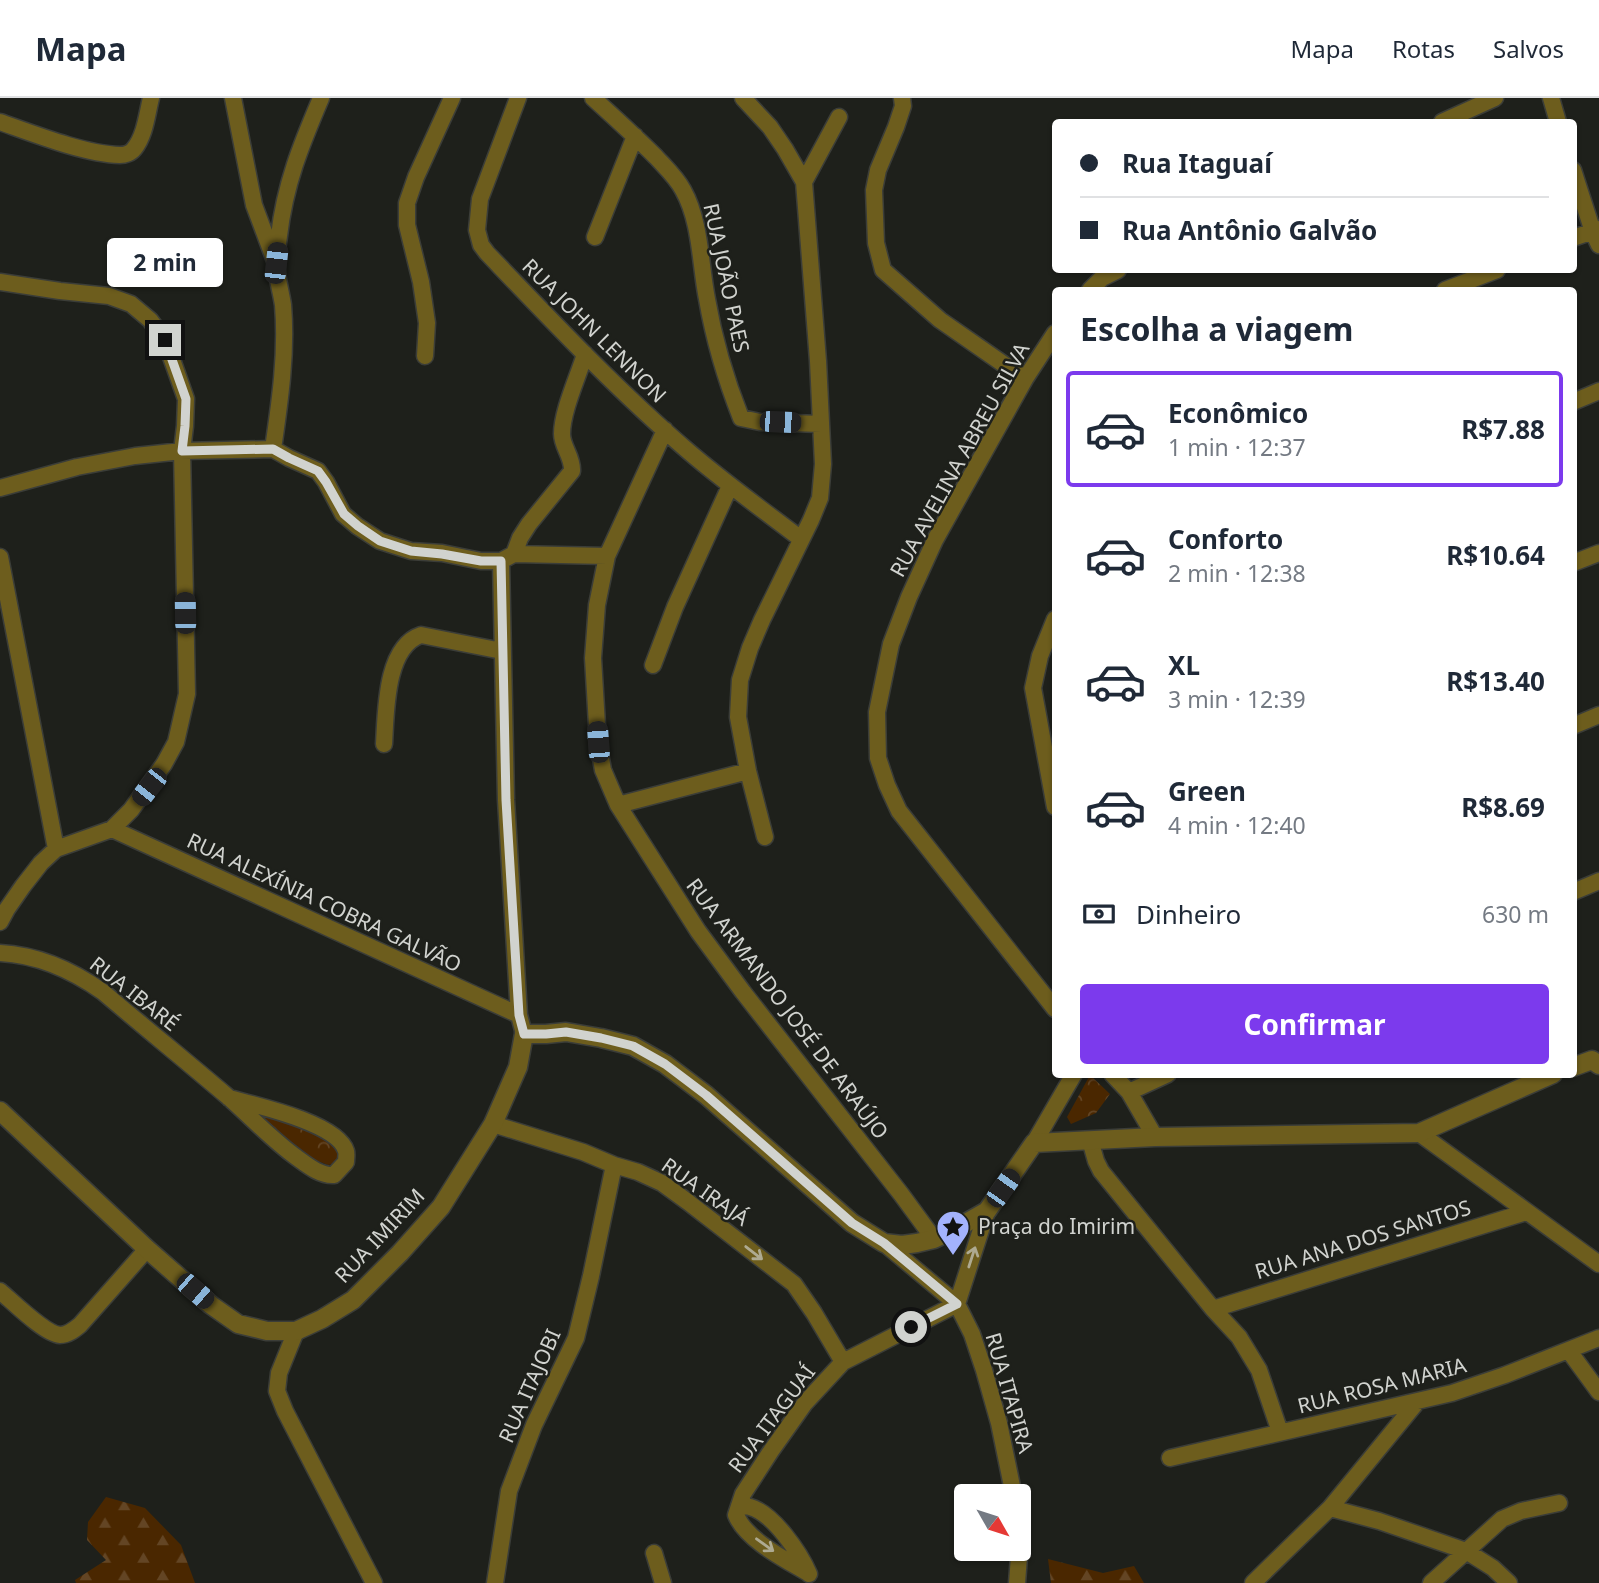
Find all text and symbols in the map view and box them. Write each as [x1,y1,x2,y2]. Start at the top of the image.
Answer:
text: Mapa [35,26,127,71]
text: Mapa [1290,32,1354,65]
text: Rotas [1392,32,1455,65]
text: Salvos [1493,32,1564,65]
text: Rua Itaguaí [1122,145,1272,181]
street label: RUA JOÃO PAES [697,201,756,355]
text: Rua Antônio Galvão [1122,212,1377,248]
callout: 2 min [107,238,223,288]
car [264,241,289,285]
text: 2 min [133,246,197,278]
street label: RUA JOHN LENNON [517,252,673,408]
text: Escolha a viagem [1080,307,1353,350]
route end [149,324,181,356]
street label: RUA AVELINA ABREU SILVA [883,337,1036,582]
text: Econômico [1168,395,1308,431]
icon: car [1084,398,1147,461]
car [759,411,802,433]
text: R$7.88 [1461,411,1545,447]
text: 1 min · 12:37 [1168,431,1306,463]
text: Conforto [1168,521,1283,557]
icon: car [1084,524,1147,587]
text: R$10.64 [1446,537,1545,573]
text: 2 min · 12:38 [1168,557,1306,589]
car [175,592,196,634]
text: XL [1168,647,1200,683]
icon: car [1084,650,1147,713]
text: R$13.40 [1446,663,1545,699]
text: 3 min · 12:39 [1168,683,1306,715]
car [587,720,610,764]
car [128,764,171,810]
text: Green [1168,773,1246,809]
icon: car [1084,776,1147,839]
text: R$8.69 [1461,789,1545,825]
text: 4 min · 12:40 [1168,809,1306,841]
street label: RUA ALEXÍNIA COBRA GALVÃO [183,826,466,978]
street label: RUA ARMANDO JOSÉ DE ARAÚJO [680,872,895,1145]
icon: cash [1080,895,1118,933]
text: Dinheiro [1136,896,1241,932]
text: 630 m [1482,898,1549,930]
street label: RUA IBARÉ [84,950,185,1037]
button: Confirmar [1080,984,1549,1064]
street label: RUA IRAJÁ [656,1151,755,1232]
car [983,1165,1024,1211]
street label: RUA IMIRIM [328,1182,430,1289]
street label: RUA ANA DOS SANTOS [1251,1193,1474,1285]
place icon: Praça do Imirim [934,1208,972,1257]
place label: Praça do Imirim [978,1212,1135,1240]
one-way arrow [744,1245,762,1260]
one-way arrow [967,1247,979,1269]
car [173,1269,218,1313]
route start [895,1311,927,1343]
street label: RUA ITAJOBI [492,1324,567,1447]
street label: RUA ITAPIRA [979,1329,1041,1457]
street label: RUA ROSA MARIA [1294,1350,1470,1420]
street label: RUA ITAGUAÍ [721,1359,821,1478]
north arrow [954,1484,1031,1561]
map controls [954,1484,1031,1561]
one-way arrow [755,1538,774,1552]

